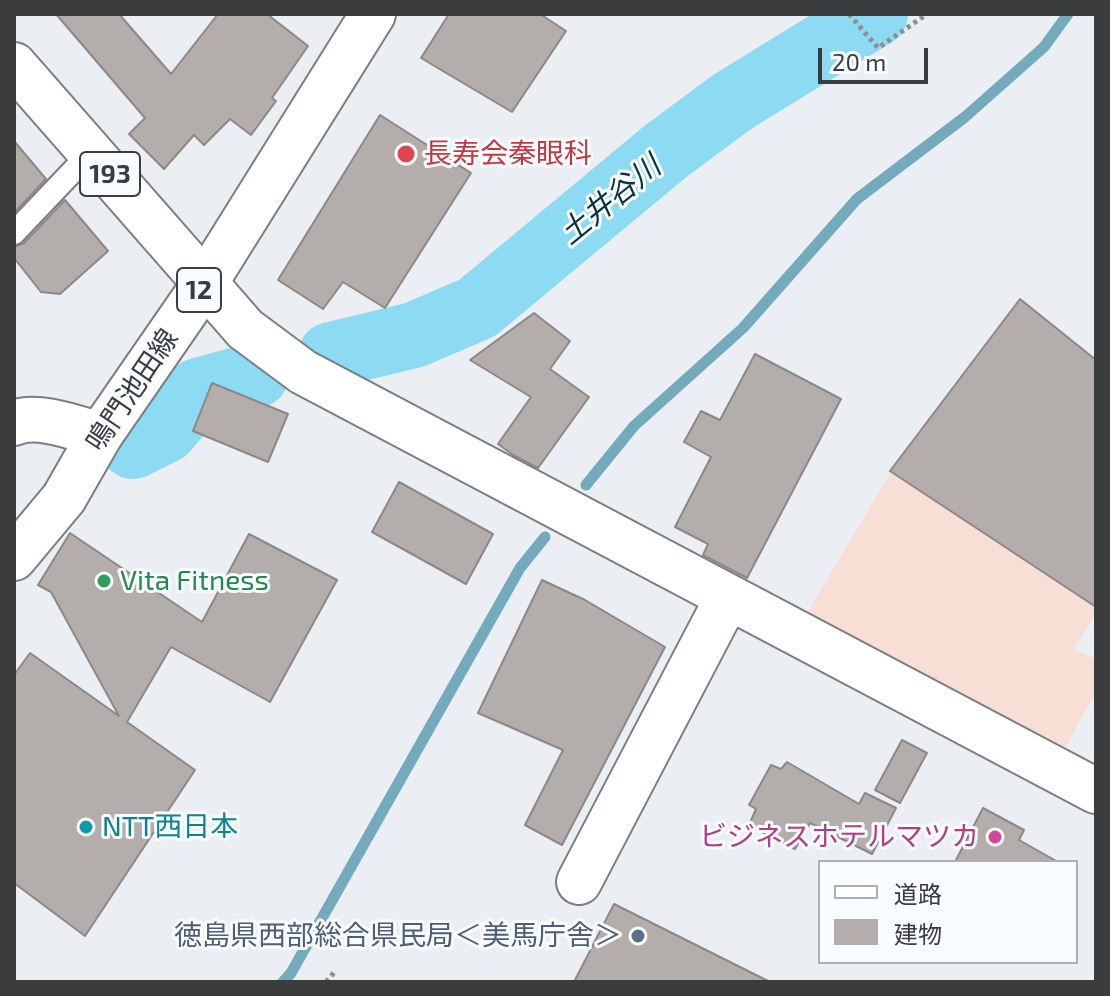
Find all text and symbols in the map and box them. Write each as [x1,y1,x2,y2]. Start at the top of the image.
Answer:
scale bar [822,32,932,82]
text: 20 m [832,47,886,76]
place label: 長寿会秦眼科 [424,137,592,171]
marker: 長寿会秦眼科 [395,143,417,165]
water label: 土井谷川 [552,148,668,252]
road number: 193 [80,152,140,196]
road number: 12 [177,268,221,312]
street label: 鳴門池田線 [79,323,185,457]
place label: Vita Fitness [120,564,269,598]
marker: Vita Fitness [95,572,113,590]
place label: NTT西日本 [102,810,238,844]
marker: NTT西日本 [77,818,95,836]
place label: ビジネスホテルマツカ [699,820,979,854]
marker: ビジネスホテルマツカ [986,828,1004,846]
legend [818,860,1078,964]
text: 道路 [894,879,942,908]
place label: 徳島県西部総合県民局＜美馬庁舎＞ [174,919,622,953]
text: 建物 [894,919,942,948]
marker: 徳島県西部総合県民局＜美馬庁舎＞ [629,927,647,945]

